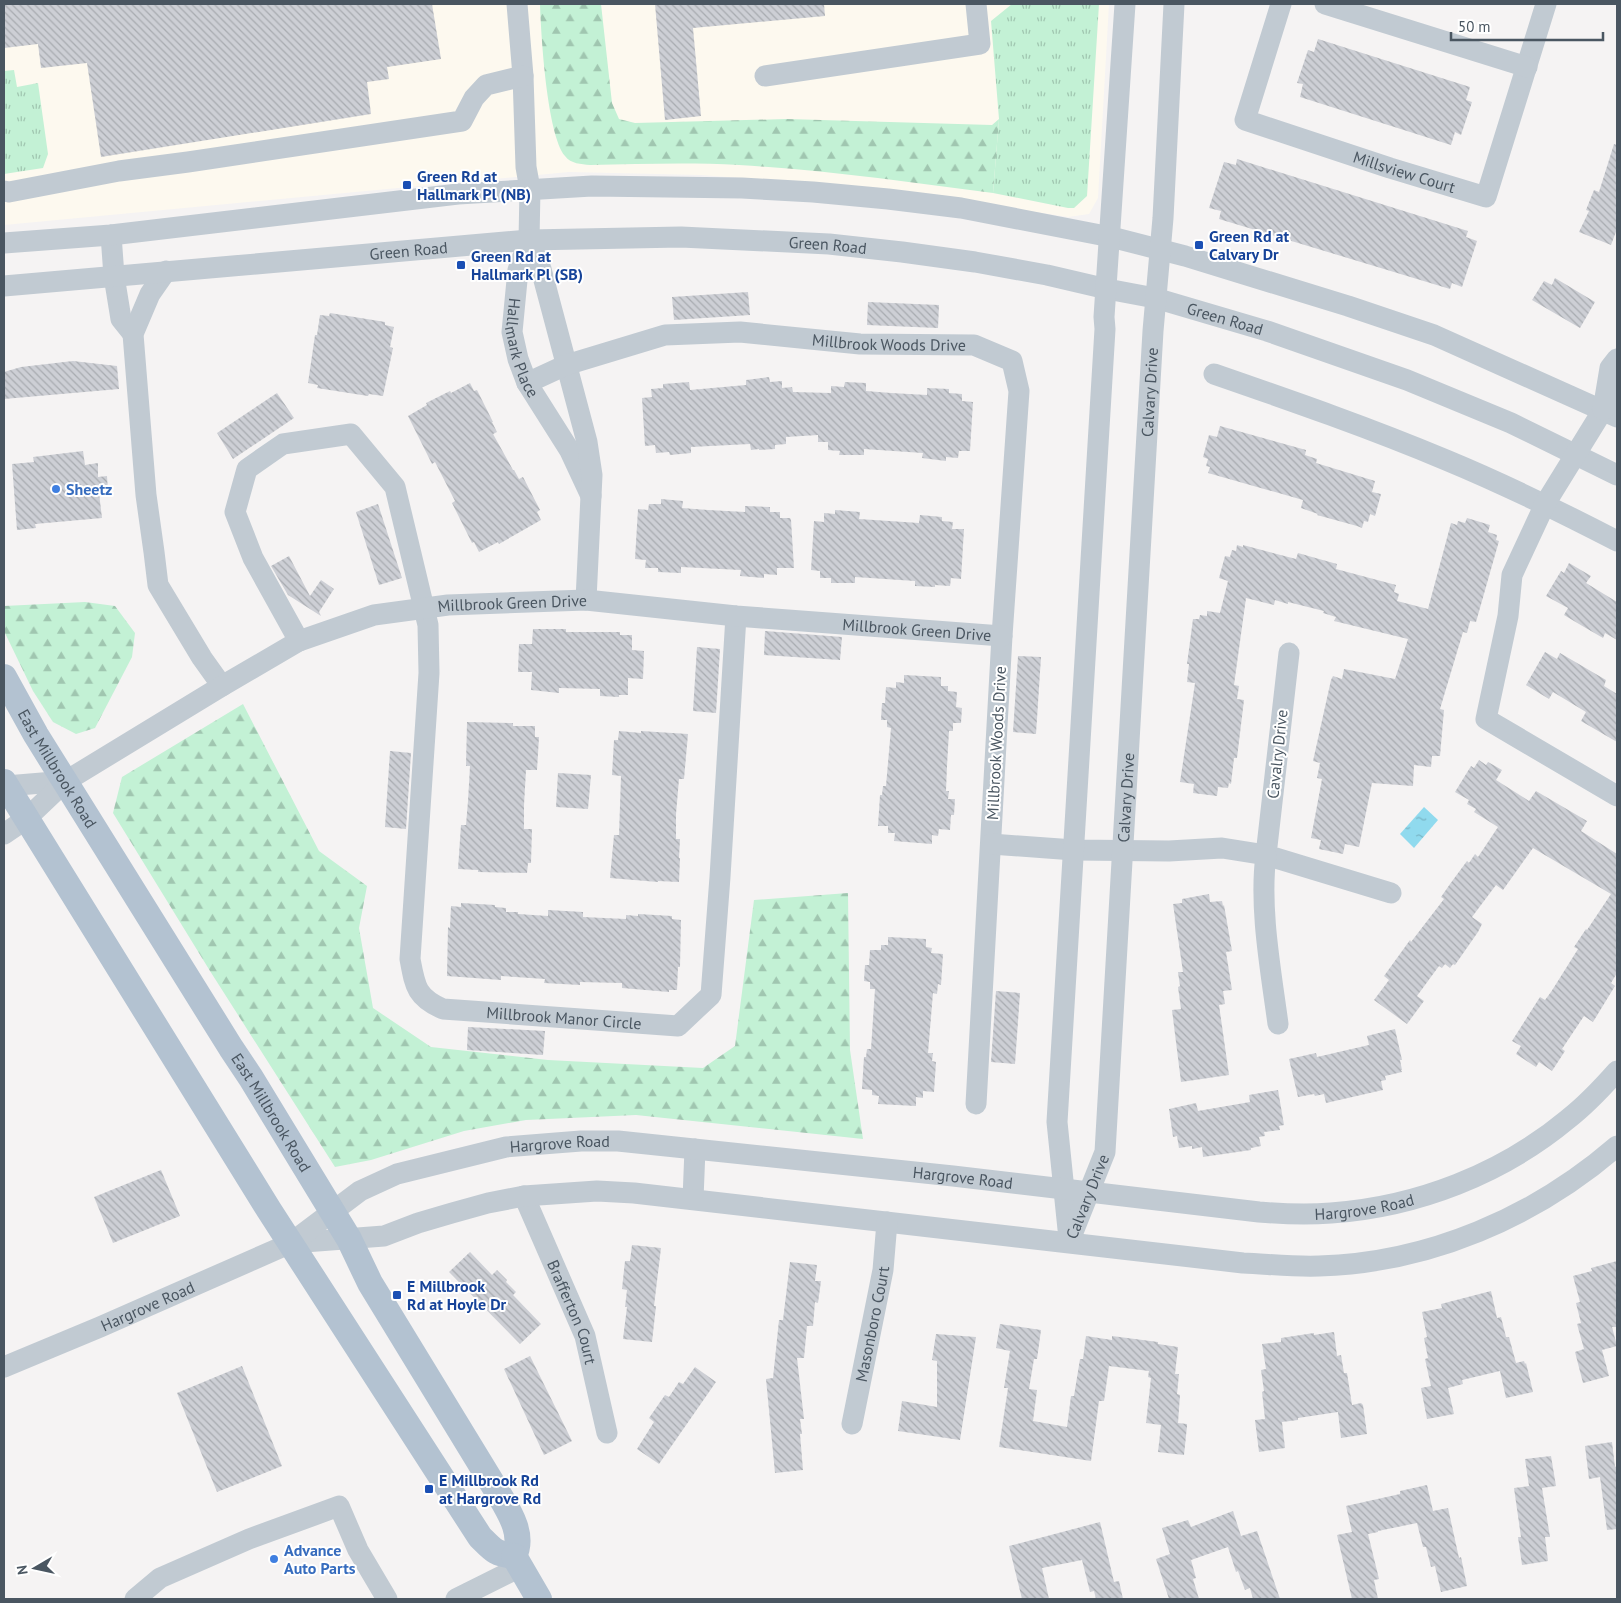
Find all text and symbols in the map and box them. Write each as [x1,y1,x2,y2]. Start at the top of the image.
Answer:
scale bar [1451,10,1604,42]
text: 50 m [1458,17,1491,36]
street label: Millsview Court [1351,147,1458,197]
place label: Green Rd at Hallmark Pl (NB) [417,166,531,204]
marker: Green Rd at Hallmark Pl (NB) [401,179,413,191]
place label: Green Rd at Calvary Dr [1209,226,1290,264]
street label: Green Road [788,232,868,258]
street label: Green Road [369,237,448,264]
marker: Green Rd at Calvary Dr [1193,239,1205,251]
place label: Green Rd at Hallmark Pl (SB) [471,246,583,284]
marker: Green Rd at Hallmark Pl (SB) [455,259,467,271]
street label: Hallmark Place [501,297,543,401]
street label: Green Road [1185,298,1265,339]
street label: Millbrook Woods Drive [811,329,966,355]
street label: Calvary Drive [1137,347,1162,438]
place label: Sheetz [66,479,112,499]
marker: Sheetz [50,483,62,495]
street label: Millbrook Green Drive [436,590,587,616]
street label: Millbrook Green Drive [842,614,992,645]
street label: Millbrook Woods Drive [982,666,1010,820]
street label: East Millbrook Road [14,705,101,832]
street label: Cavalry Drive [1262,708,1292,800]
street label: Calvary Drive [1113,752,1138,843]
street label: Millbrook Manor Circle [486,1002,642,1033]
street label: East Millbrook Road [227,1049,316,1175]
street label: Hargrove Road [509,1131,610,1157]
street label: Calvary Drive [1061,1151,1113,1242]
street label: Hargrove Road [912,1162,1014,1193]
street label: Hargrove Road [1314,1189,1416,1224]
street label: Brafferton Court [543,1257,601,1367]
street label: Masonboro Court [851,1265,893,1384]
place label: E Millbrook Rd at Hoyle Dr [407,1276,507,1314]
street label: Hargrove Road [98,1277,198,1335]
marker: E Millbrook Rd at Hoyle Dr [391,1289,403,1301]
place label: E Millbrook Rd at Hargrove Rd [439,1470,541,1508]
marker: E Millbrook Rd at Hargrove Rd [423,1483,435,1495]
place label: Advance Auto Parts [284,1540,356,1578]
north arrow [10,1543,60,1593]
marker: Advance Auto Parts [268,1553,280,1565]
text: N [13,1564,32,1576]

